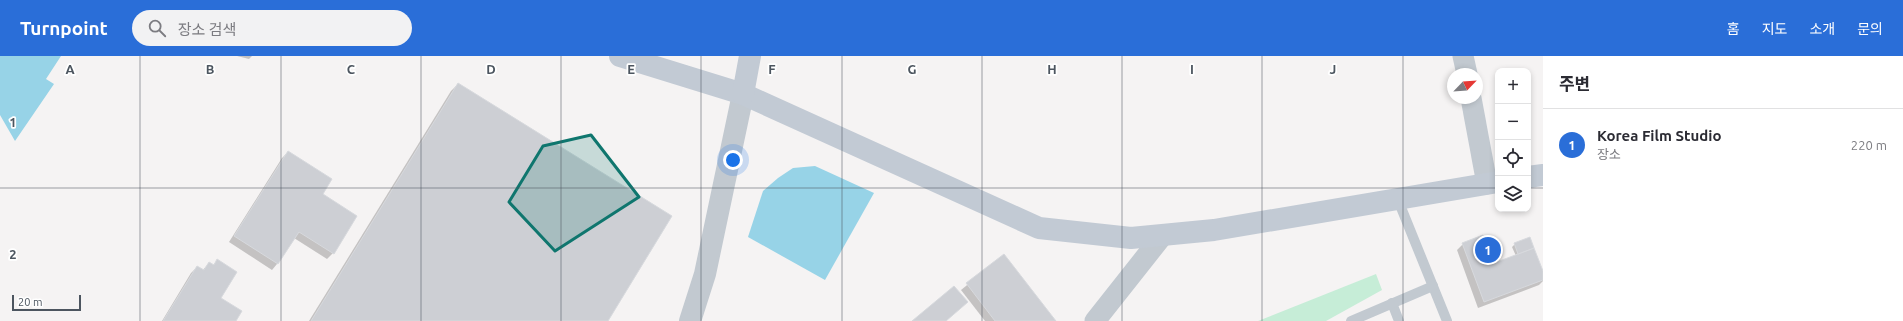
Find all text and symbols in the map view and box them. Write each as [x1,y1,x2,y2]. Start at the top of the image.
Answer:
search box [132,10,412,46]
text: Turnpoint [20,17,108,39]
icon: search [146,17,168,39]
text: 장소 검색 [178,21,236,38]
text: 홈 [1727,21,1740,37]
text: 지도 [1762,21,1787,37]
text: 소개 [1809,21,1835,37]
text: 문의 [1857,21,1883,37]
text: A [65,62,75,76]
text: B [206,62,215,76]
text: C [347,62,356,76]
text: D [486,62,496,76]
text: E [627,62,635,76]
text: F [768,62,776,76]
text: G [908,62,917,76]
text: H [1047,62,1057,76]
text: I [1190,62,1194,76]
text: J [1330,62,1336,76]
north arrow [1447,68,1483,104]
map controls [1495,68,1531,212]
button: + [1495,68,1531,104]
text: 주변 [1559,74,1590,93]
button: − [1495,104,1531,140]
text: 1 [9,115,17,129]
text: Korea Film Studio [1597,127,1721,144]
text: 1 [1568,138,1576,152]
text: 220 m [1851,138,1887,152]
button: locate [1495,140,1531,176]
text: 장소 [1597,147,1621,161]
your location [723,150,743,170]
button: layers [1495,176,1531,212]
pin: 1 [1475,235,1501,265]
text: 2 [9,247,17,261]
scale bar [12,293,81,312]
text: 20 m [18,296,42,308]

